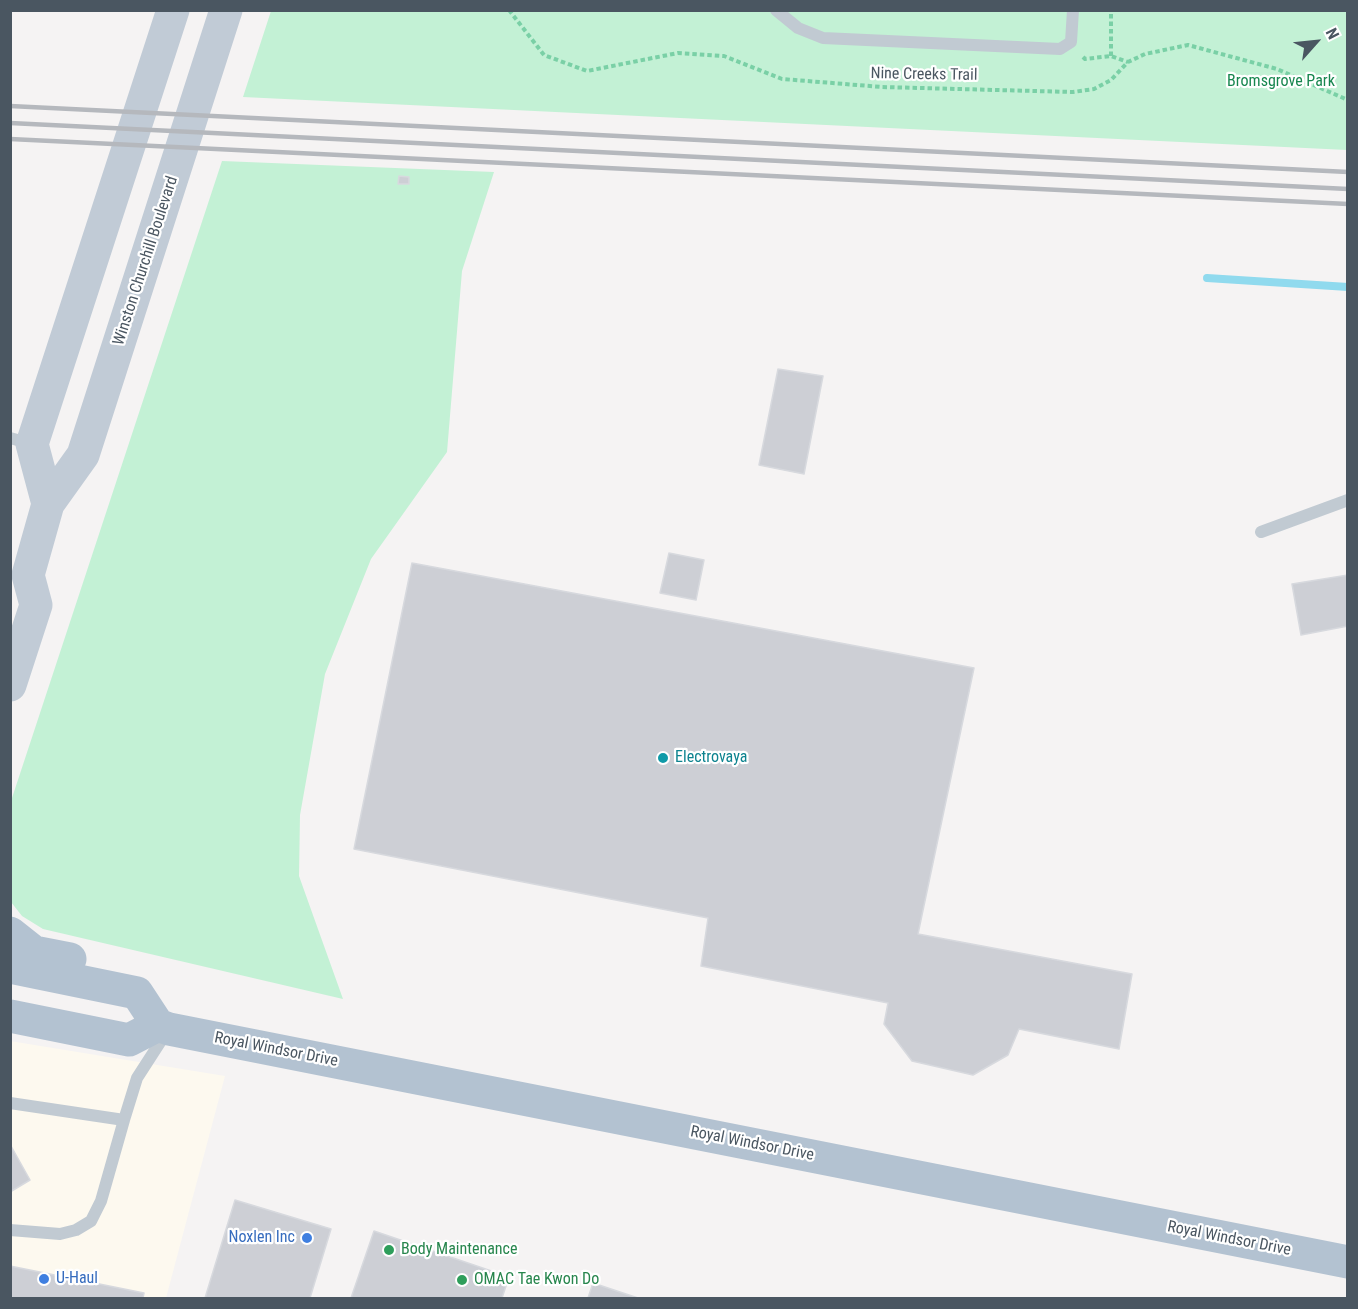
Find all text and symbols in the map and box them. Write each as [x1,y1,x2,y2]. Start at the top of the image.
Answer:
north arrow [1286,12,1346,72]
text: N [1322,25,1343,42]
street label: Nine Creeks Trail [870,64,978,86]
park label: Bromsgrove Park [1227,72,1335,92]
street label: Winston Churchill Boulevard [110,174,182,348]
place label: Electrovaya [675,748,747,768]
marker: Electrovaya [656,751,670,765]
street label: Royal Windsor Drive [213,1029,339,1071]
street label: Royal Windsor Drive [689,1123,815,1165]
street label: Royal Windsor Drive [1166,1218,1292,1260]
place label: Noxlen Inc [228,1228,295,1248]
marker: Noxlen Inc [300,1231,314,1245]
place label: Body Maintenance [401,1240,518,1260]
marker: Body Maintenance [382,1243,396,1257]
place label: U-Haul [56,1269,98,1289]
place label: OMAC Tae Kwon Do [474,1270,599,1290]
marker: U-Haul [37,1272,51,1286]
marker: OMAC Tae Kwon Do [455,1273,469,1287]

